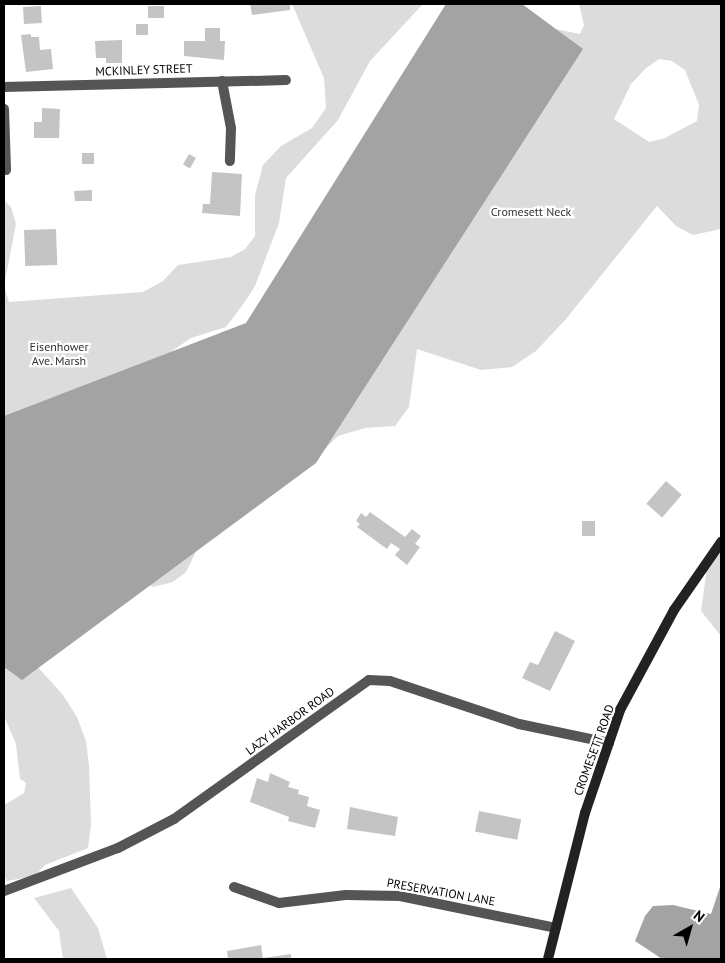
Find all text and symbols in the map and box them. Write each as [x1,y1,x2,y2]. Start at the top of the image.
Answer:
street label: MCKINLEY STREET [95,61,193,79]
park label: Cromesett Neck [491,205,571,219]
park label: Eisenhower Ave. Marsh [29,340,89,368]
street label: LAZY HARBOR ROAD [243,684,337,758]
street label: CROMESETT ROAD [571,702,617,798]
street label: PRESERVATION LANE [386,875,496,909]
north arrow [665,903,715,953]
text: N [690,906,708,926]

